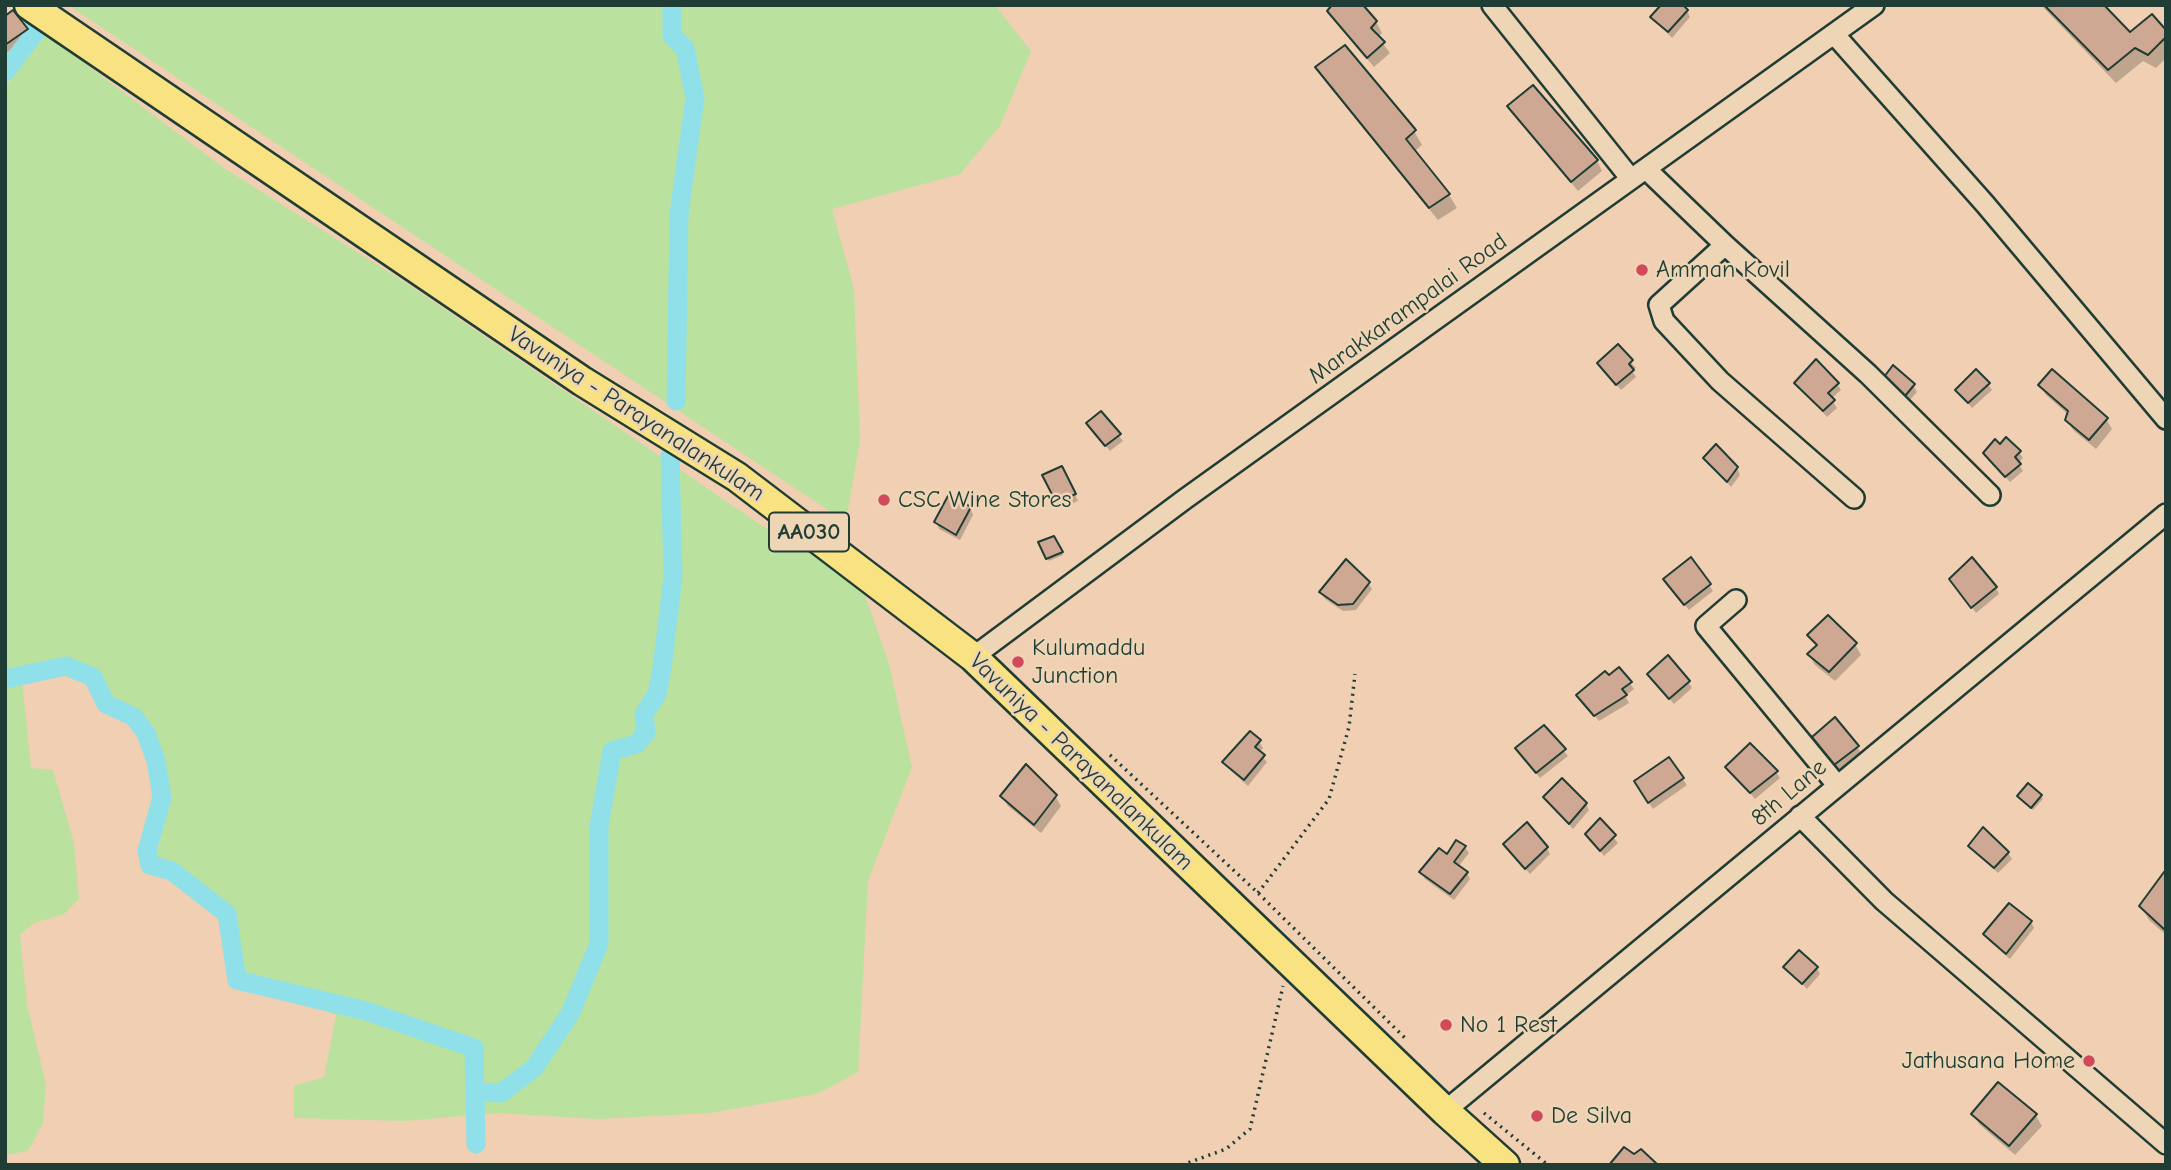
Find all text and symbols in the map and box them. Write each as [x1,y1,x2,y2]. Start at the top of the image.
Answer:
street label: Marakkarampalai Road [1303,227,1513,391]
place label: Amman Kovil [1656,256,1790,284]
marker: Amman Kovil [1634,262,1650,278]
street label: Vavuniya - Parayanalankulam [502,320,770,508]
place label: CSC Wine Stores [898,486,1071,514]
marker: CSC Wine Stores [876,492,892,508]
road number: AA030 [769,512,849,552]
place label: Kulumaddu Junction [1032,634,1145,690]
street label: Vavuniya - Parayanalankulam [963,647,1199,877]
marker: Kulumaddu Junction [1010,654,1026,670]
street label: 8th Lane [1746,753,1832,833]
place label: No 1 Rest [1460,1011,1557,1039]
marker: No 1 Rest [1438,1017,1454,1033]
place label: Jathusana Home [1902,1047,2075,1075]
marker: Jathusana Home [2081,1053,2097,1069]
place label: De Silva [1551,1102,1632,1130]
marker: De Silva [1529,1108,1545,1124]

